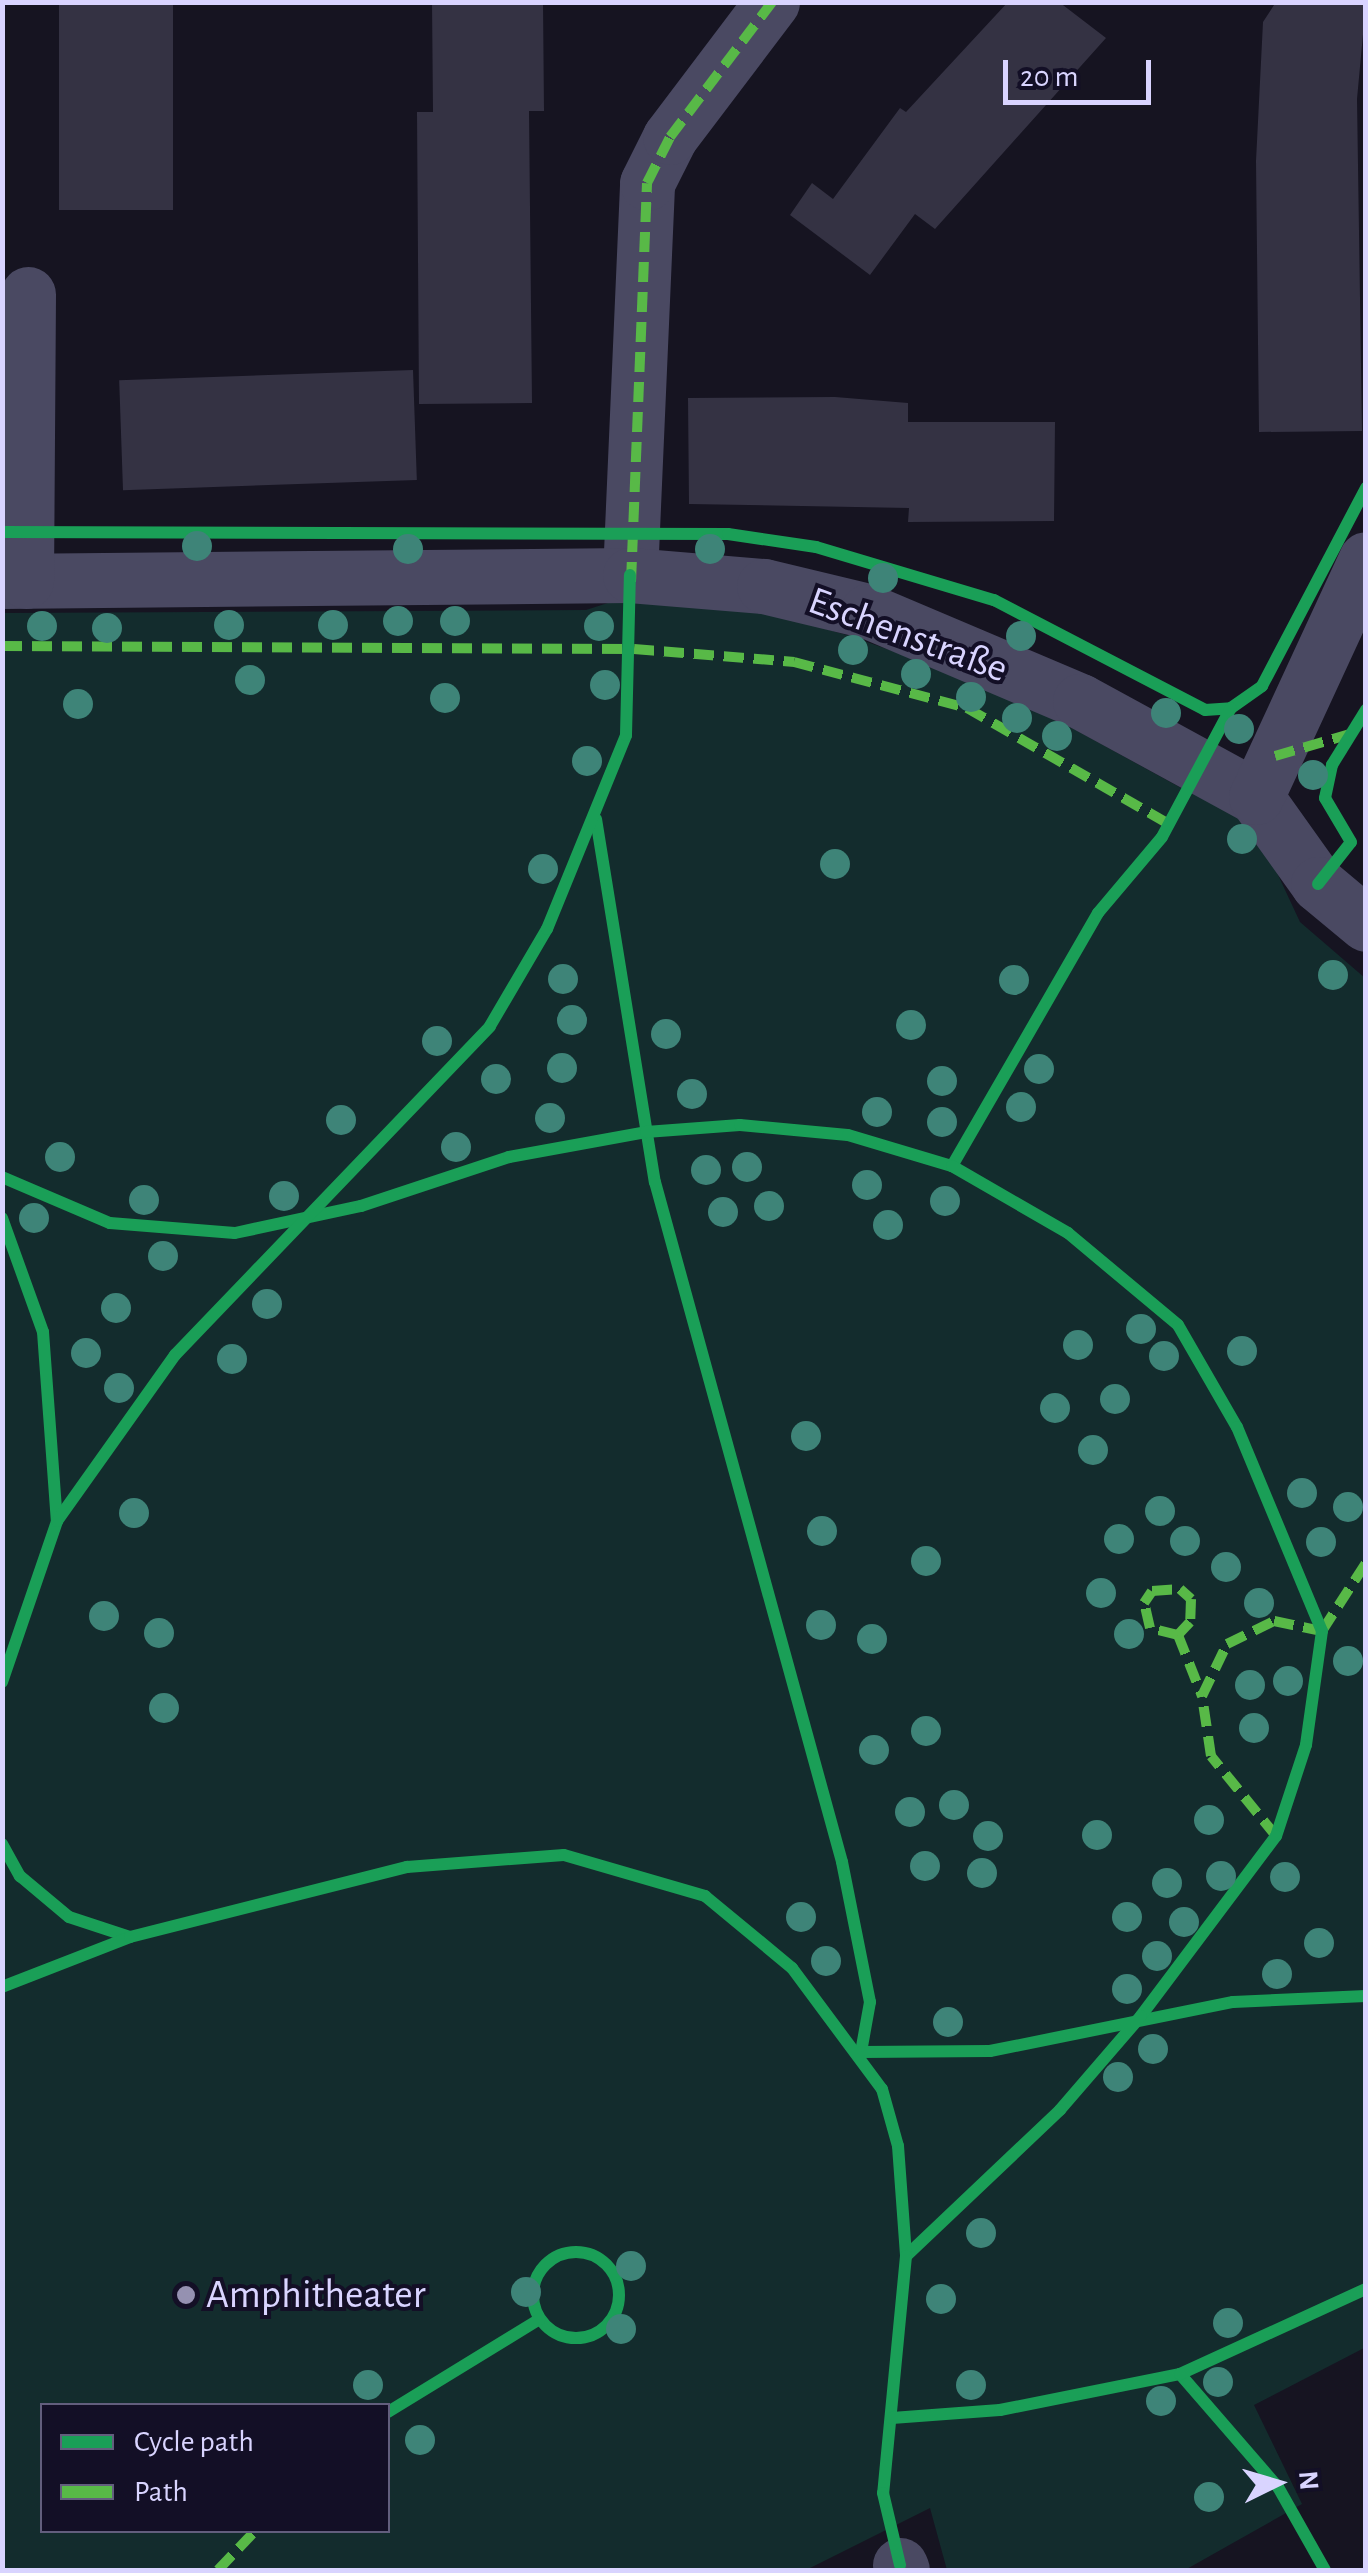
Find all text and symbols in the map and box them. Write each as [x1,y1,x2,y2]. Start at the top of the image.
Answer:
scale bar [1008,40,1156,102]
text: 20 m [1020,62,1078,92]
street label: Eschenstraße [802,577,1014,693]
place label: Amphitheater [206,2271,426,2319]
marker: Amphitheater [175,2284,197,2306]
legend [40,2403,390,2533]
text: Cycle path [134,2427,254,2457]
north arrow [1228,2433,1328,2533]
text: N [1293,2469,1323,2491]
text: Path [134,2477,188,2507]

